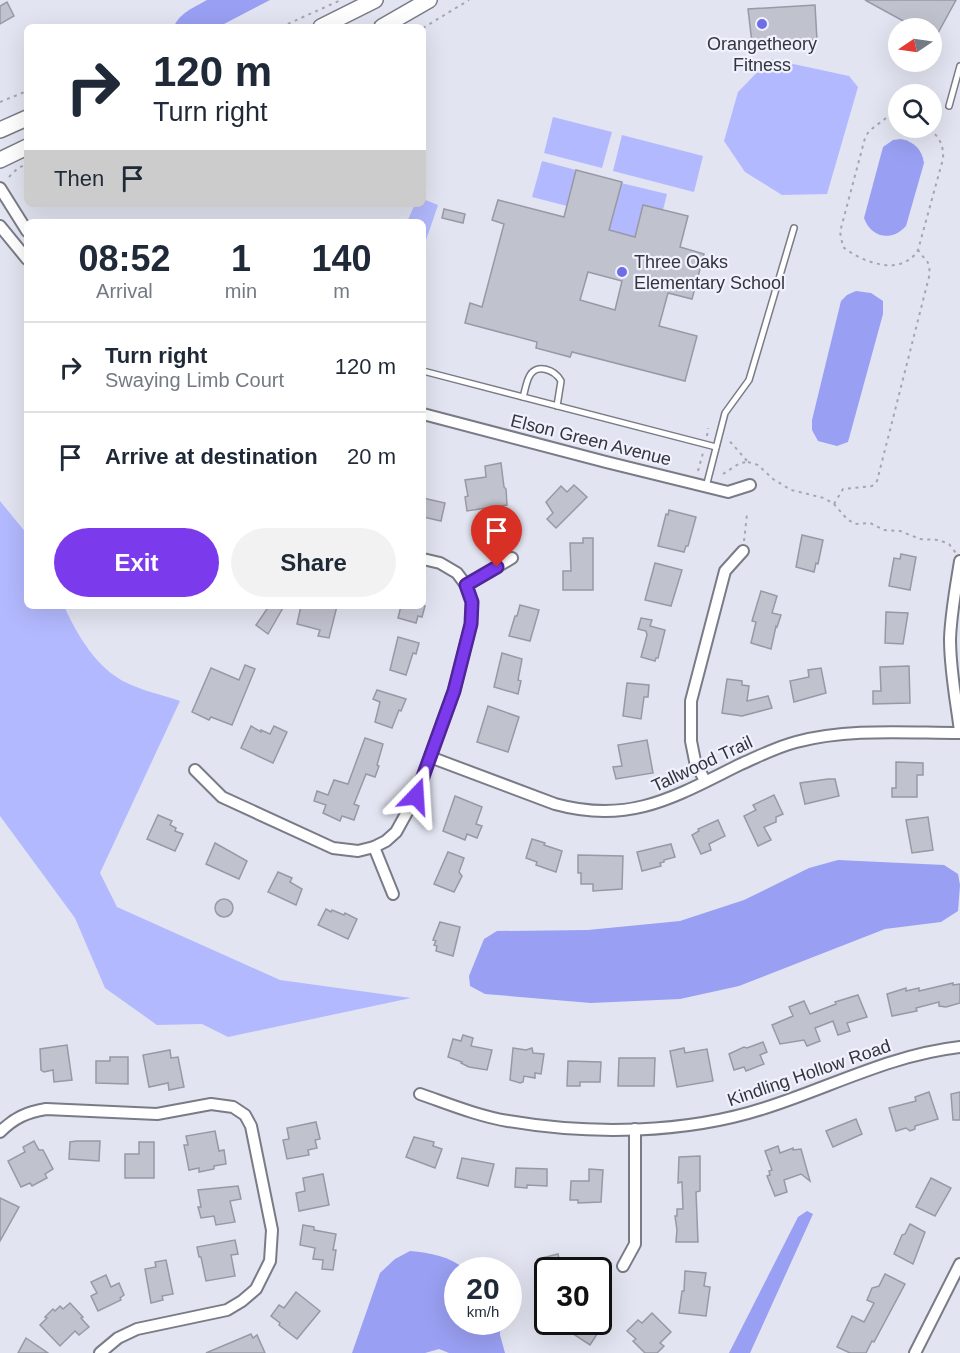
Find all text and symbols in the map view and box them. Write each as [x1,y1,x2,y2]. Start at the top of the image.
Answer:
marker: Orangetheory Fitness [755,17,769,31]
north arrow [888,18,942,72]
map controls [888,18,942,138]
place label: Orangetheory Fitness [707,34,817,75]
icon: right [54,48,132,126]
text: 120 m [153,48,272,95]
button: search [888,84,942,138]
text: Turn right [153,97,268,127]
icon: arrive [116,162,149,195]
text: Then [54,166,104,191]
text: 08:52 [78,238,170,279]
text: 1 [231,238,251,279]
text: 140 [311,238,372,279]
place label: Three Oaks Elementary School [634,252,785,293]
marker: Three Oaks Elementary School [615,265,629,279]
text: Arrival [96,280,153,302]
text: min [225,280,257,302]
text: m [333,280,350,302]
text: Turn right [105,343,207,368]
icon: right [54,351,87,384]
text: 120 m [335,354,396,379]
text: Swaying Limb Court [105,369,284,391]
street label: Elson Green Avenue [509,410,673,470]
icon: arrive [54,441,87,474]
text: Arrive at destination [105,444,318,469]
text: 20 m [347,444,396,469]
pin [471,505,522,567]
icon: arrive [480,514,513,547]
button: Exit [54,528,219,597]
button: Share [231,528,396,597]
street label: Tallwood Trail [648,732,756,796]
position arrow [384,764,448,828]
street label: Kindling Hollow Road [725,1036,893,1110]
speed limit sign: 30 [534,1257,612,1335]
text: 20 [466,1272,500,1305]
text: km/h [467,1303,499,1320]

